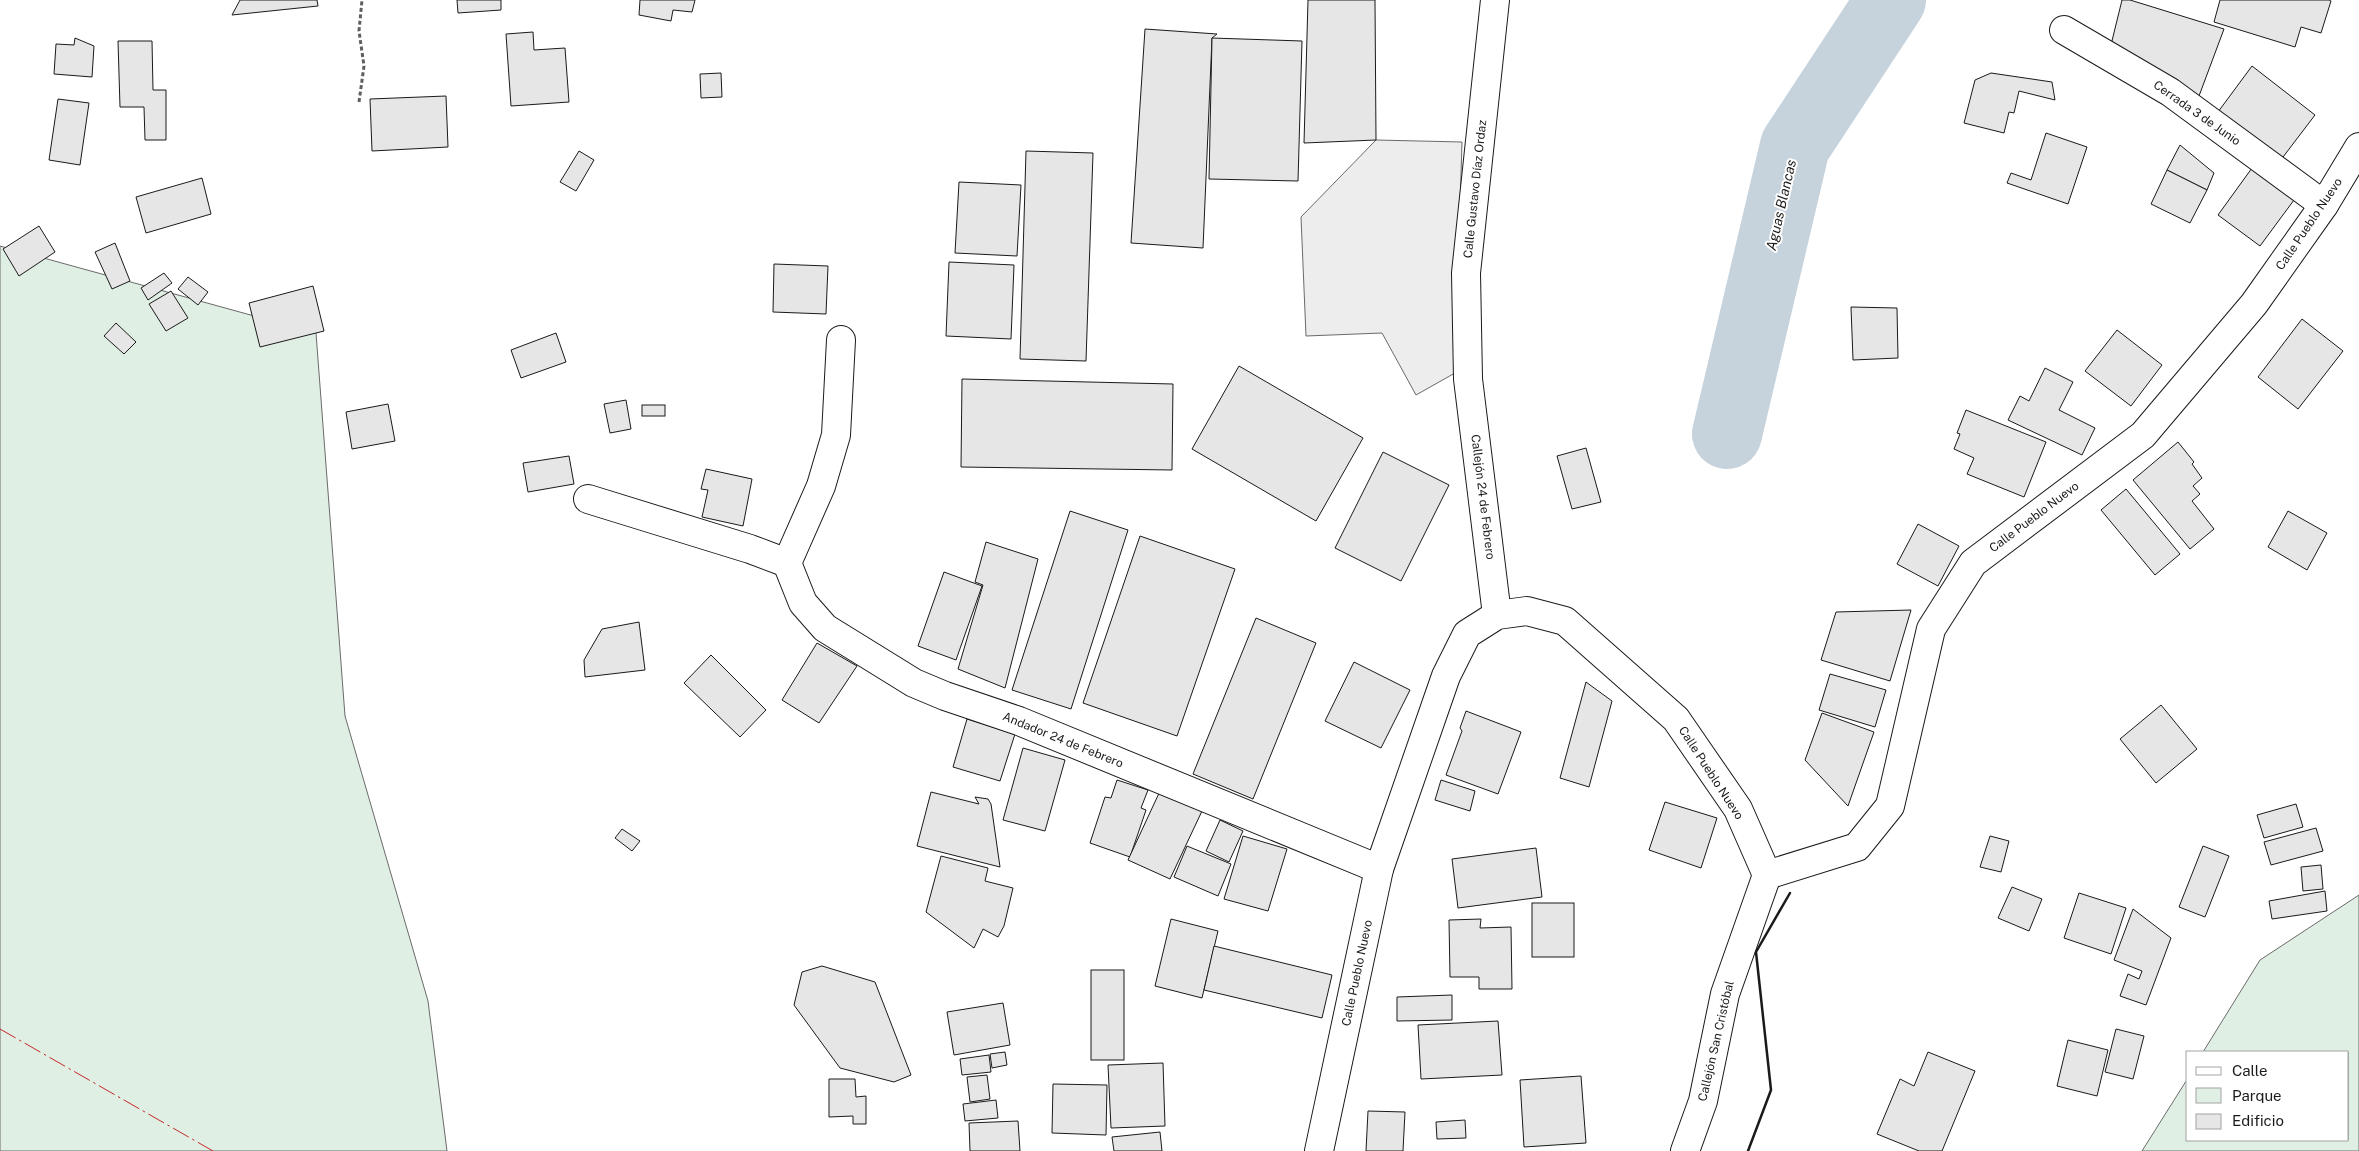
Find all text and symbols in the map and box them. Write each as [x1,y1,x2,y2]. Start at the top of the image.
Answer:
street label: Cerrada 3 de Junio [2151,78,2243,148]
street label: Calle Gustavo Díaz Ordaz [1461,119,1489,259]
water label: Aguas Blancas [1763,158,1799,252]
street label: Calle Pueblo Nuevo [2273,175,2345,273]
street label: Callejón 24 de Febrero [1468,434,1498,561]
street label: Calle Pueblo Nuevo [1987,479,2082,555]
street label: Andador 24 de Febrero [1001,709,1125,771]
street label: Calle Pueblo Nuevo [1676,724,1746,822]
street label: Calle Pueblo Nuevo [1339,918,1375,1027]
street label: Callejón San Cristóbal [1695,979,1737,1103]
legend [2186,1051,2349,1141]
text: Calle [2232,1062,2268,1079]
text: Parque [2232,1087,2282,1104]
text: Edificio [2232,1112,2284,1129]

